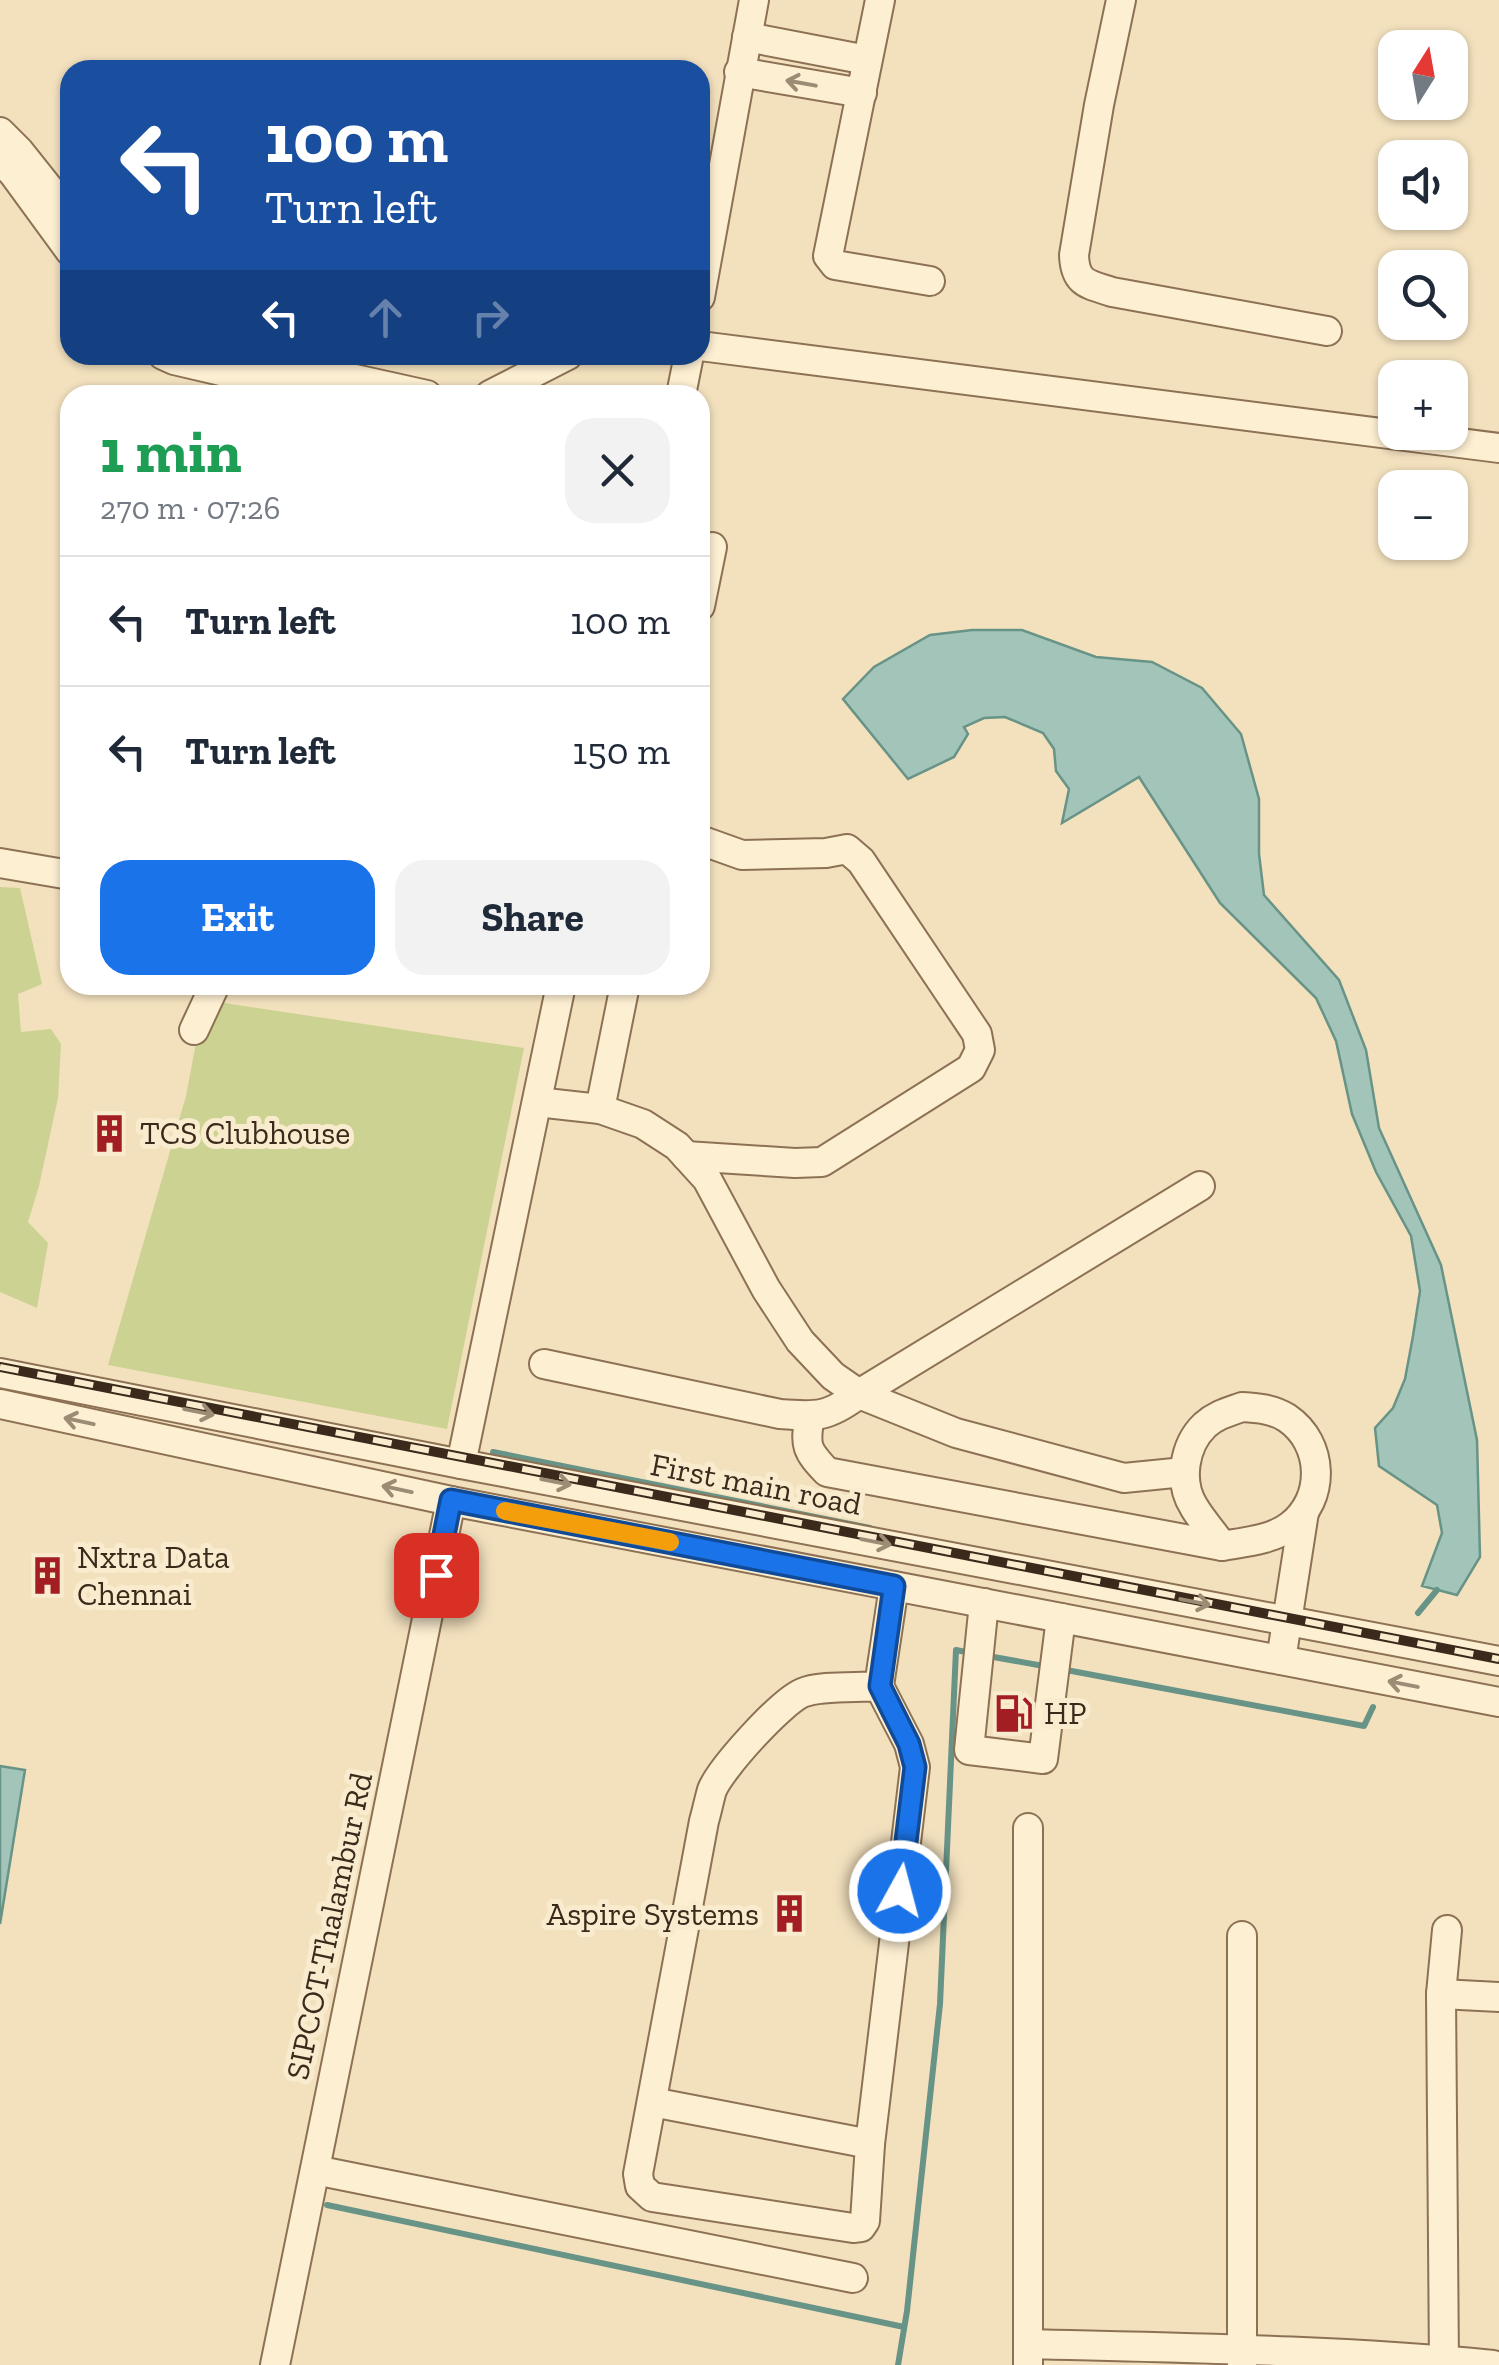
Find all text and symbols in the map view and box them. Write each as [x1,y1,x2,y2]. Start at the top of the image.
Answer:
north arrow [1378,30,1468,120]
map controls [1378,30,1468,560]
one-way arrow [785,73,818,92]
text: 100 m [265,96,448,180]
icon: left [100,100,230,230]
button: sound [1378,140,1468,230]
text: Turn left [265,181,437,235]
button: search [1378,250,1468,340]
icon: left [253,290,308,345]
icon: ahead [358,290,413,345]
icon: right [463,290,518,345]
button: + [1378,360,1468,450]
text: 1 min [100,415,242,487]
button: close [565,418,670,523]
button: − [1378,470,1468,560]
text: 270 m · 07:26 [100,489,281,527]
icon: left [100,594,155,649]
text: Turn left [185,598,336,644]
text: 100 m [570,598,670,644]
icon: left [100,724,155,779]
text: Turn left [185,728,336,774]
text: 150 m [573,728,670,774]
button: Exit [100,860,375,975]
button: Share [395,860,670,975]
building icon: TCS Clubhouse [89,1112,131,1154]
place label: TCS Clubhouse [140,1114,350,1152]
one-way arrow [182,1404,214,1423]
one-way arrow [64,1410,96,1429]
street label: First main road [647,1445,865,1523]
one-way arrow [540,1474,572,1493]
one-way arrow [382,1479,414,1497]
pin [394,1533,479,1618]
one-way arrow [859,1533,892,1552]
place label: Nxtra Data Chennai [77,1538,230,1613]
icon: arrive [409,1548,464,1603]
building icon: Nxtra Data Chennai [26,1554,68,1596]
one-way arrow [1179,1593,1211,1612]
one-way arrow [1388,1673,1420,1692]
fuel station icon: HP [993,1692,1035,1734]
place label: HP [1044,1694,1087,1732]
street label: SIPCOT-Thalambur Rd [278,1769,380,2083]
position arrow [848,1839,952,1943]
building icon: Aspire Systems [768,1893,810,1935]
place label: Aspire Systems [547,1895,759,1933]

